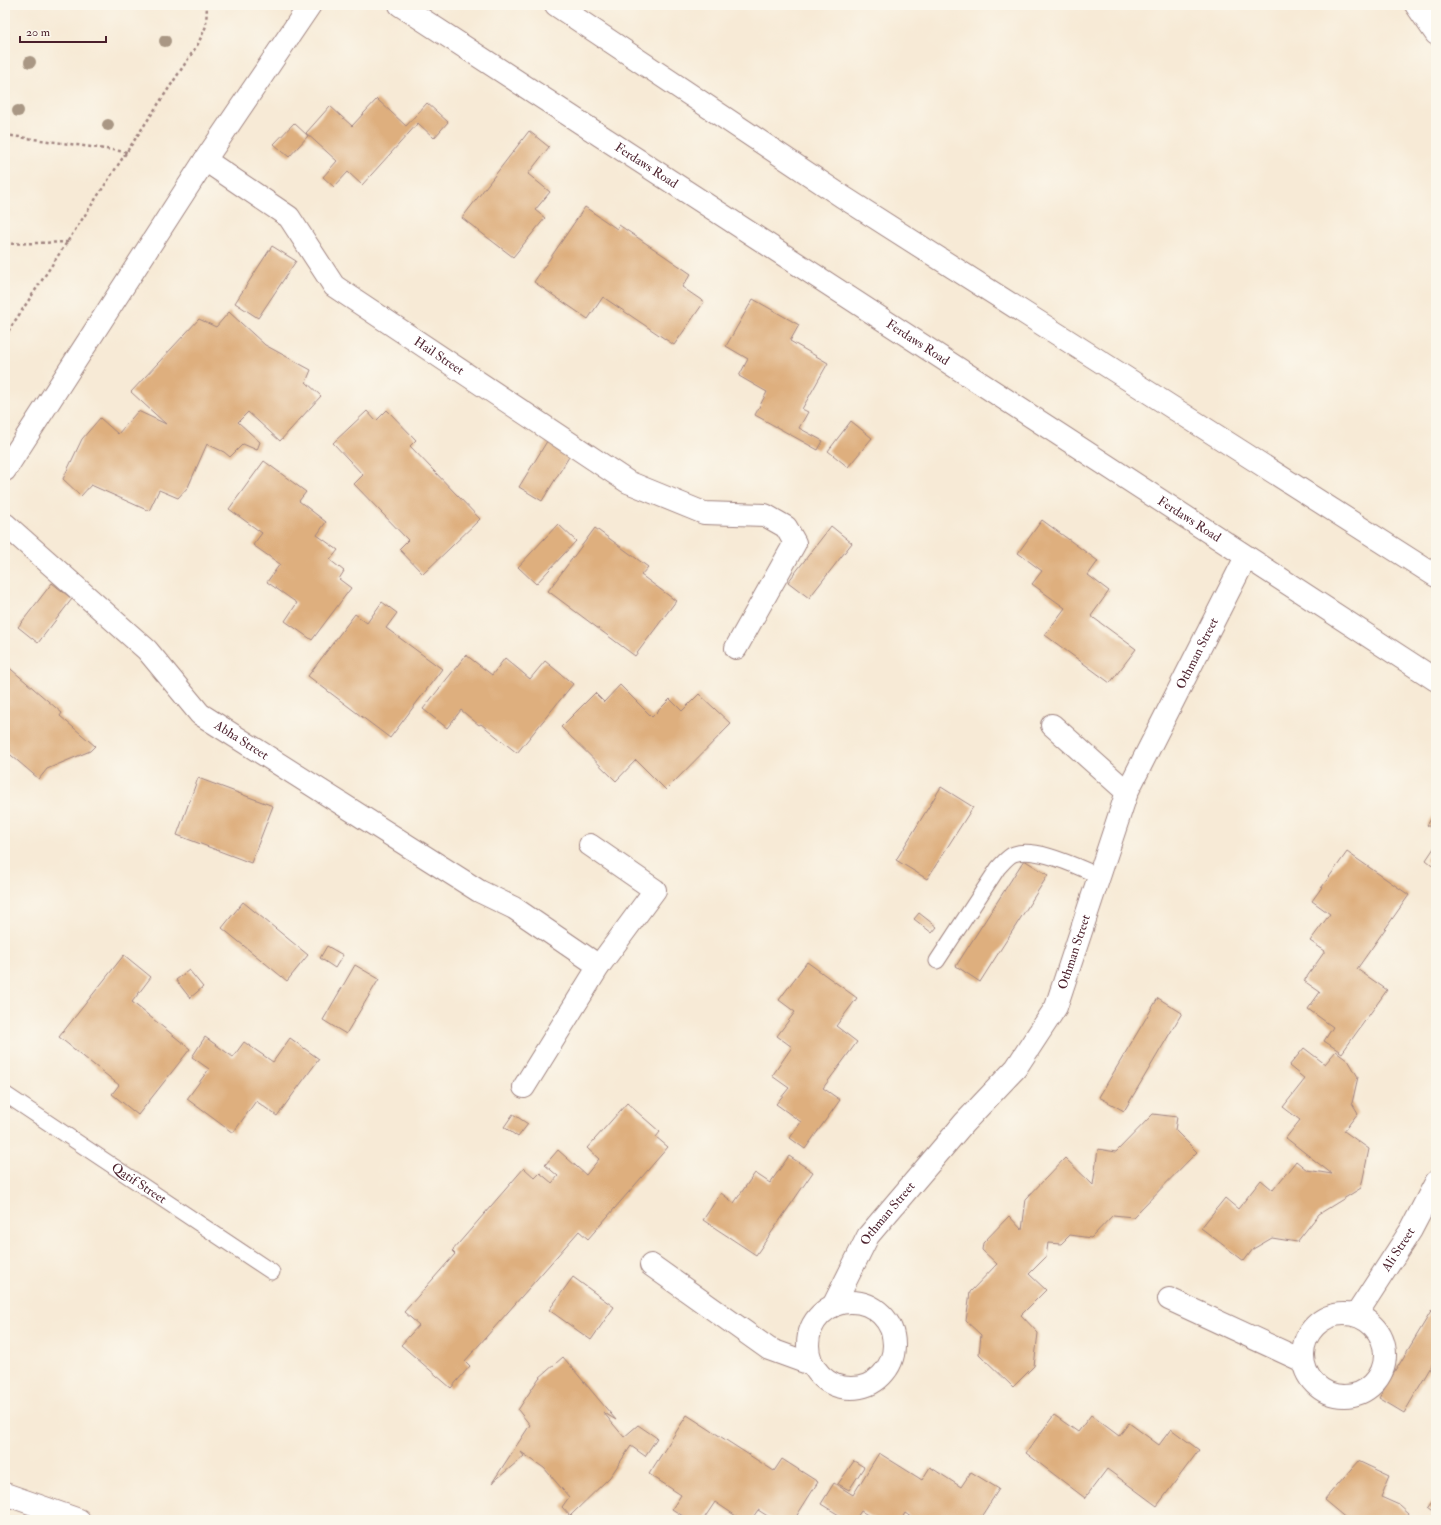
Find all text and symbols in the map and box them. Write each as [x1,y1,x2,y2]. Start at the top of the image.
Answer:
scale bar [20,18,106,44]
text: 20 m [26,25,51,40]
street label: Ferdaws Road [612,139,681,192]
street label: Ferdaws Road [883,316,953,369]
street label: Hail Street [411,334,467,378]
street label: Ferdaws Road [1155,493,1224,546]
street label: Othman Street [1172,615,1222,692]
street label: Abha Street [211,717,271,763]
street label: Othman Street [1054,913,1094,992]
street label: Qatif Street [109,1159,169,1207]
street label: Othman Street [857,1178,919,1248]
street label: Ali Street [1378,1225,1418,1275]

